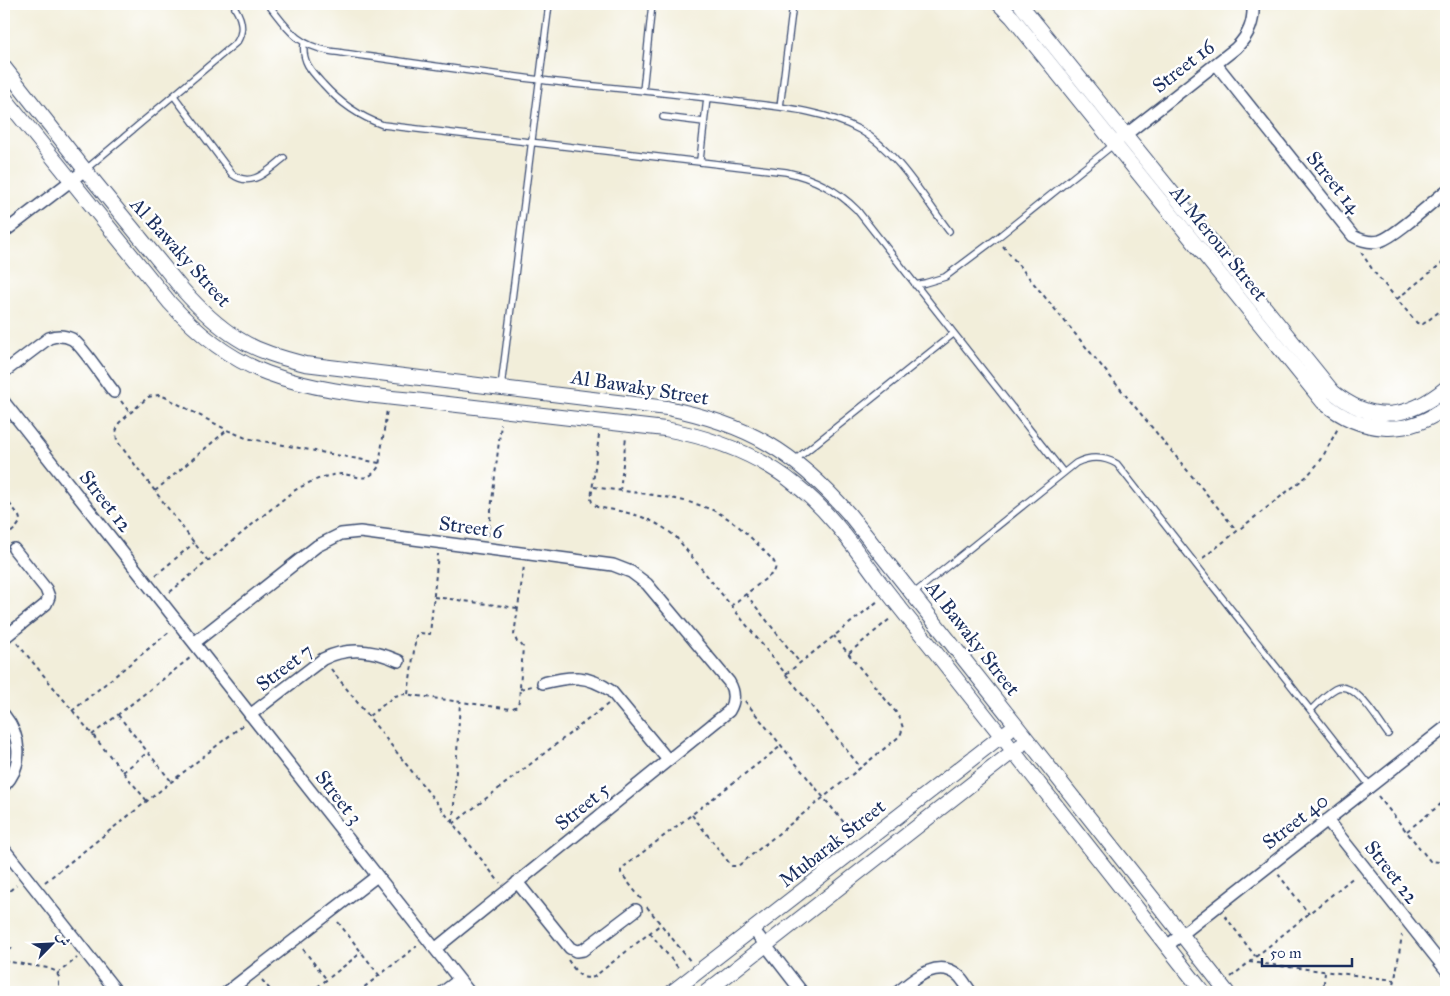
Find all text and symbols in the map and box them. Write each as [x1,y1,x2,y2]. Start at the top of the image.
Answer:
street label: Street 16 [1147,34,1219,98]
street label: Street 14 [1302,146,1367,219]
street label: Al Merour Street [1164,180,1273,306]
street label: Al Bawaky Street [125,192,236,312]
street label: Al Bawaky Street [569,364,710,410]
street label: Street 12 [74,465,138,537]
street label: Street 6 [438,511,505,543]
street label: Al Bawaky Street [920,575,1025,700]
street label: Street 7 [251,638,317,696]
street label: Street 3 [310,765,368,829]
street label: Street 5 [550,777,614,835]
street label: Street 40 [1257,788,1333,854]
street label: Mubarak Street [774,794,890,892]
street label: Street 22 [1360,836,1424,909]
north arrow [28,918,78,968]
text: ش [53,929,74,949]
scale bar [1262,936,1352,968]
text: 50 m [1270,944,1302,962]

